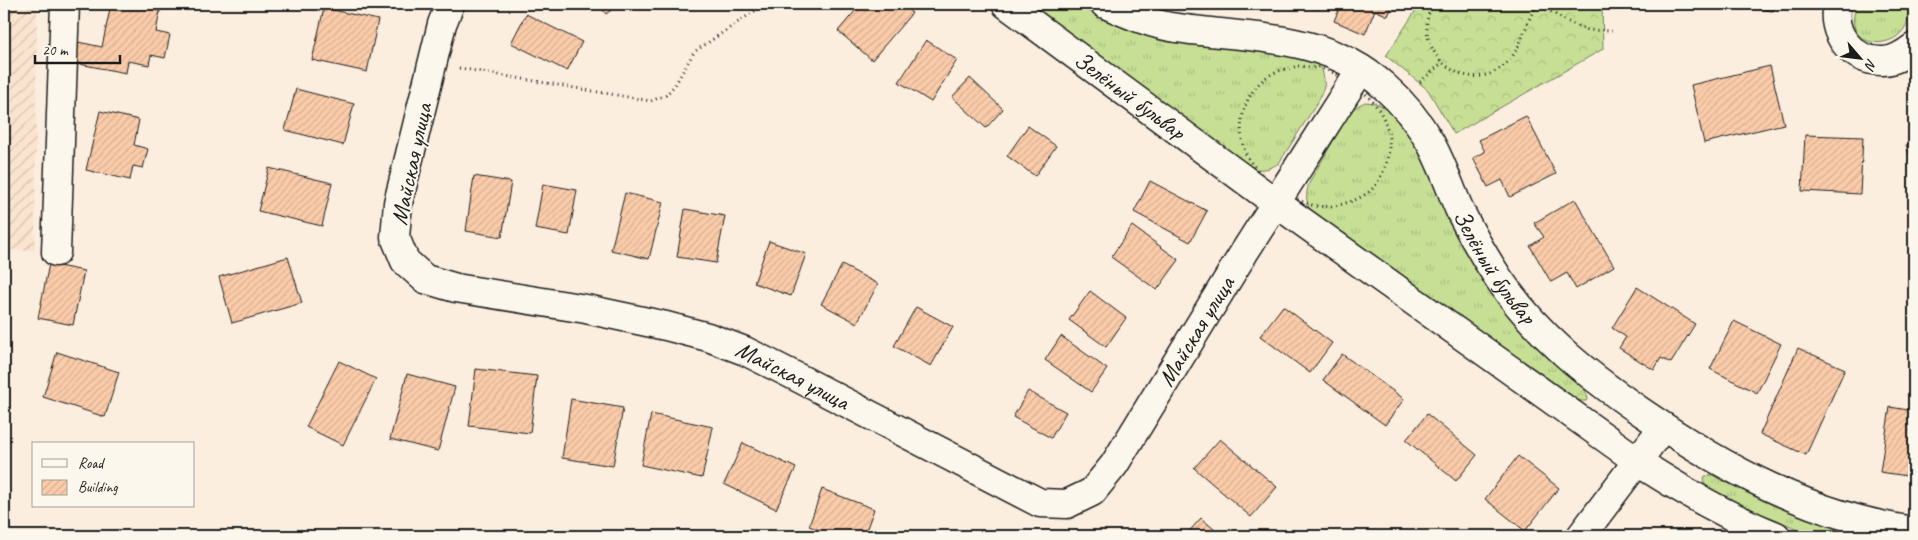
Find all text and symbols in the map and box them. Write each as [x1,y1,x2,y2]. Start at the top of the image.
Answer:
scale bar [35,32,120,64]
north arrow [1836,32,1886,82]
text: 20 m [42,41,69,60]
street label: Зелёный бульвар [1068,45,1193,147]
text: N [1860,56,1881,74]
street label: Майская улица [384,99,439,227]
street label: Зелёный бульвар [1447,205,1544,332]
street label: Майская улица [1151,270,1242,392]
street label: Майская улица [731,334,856,417]
legend [32,442,195,508]
text: Road [78,454,105,473]
text: Building [78,478,118,497]

